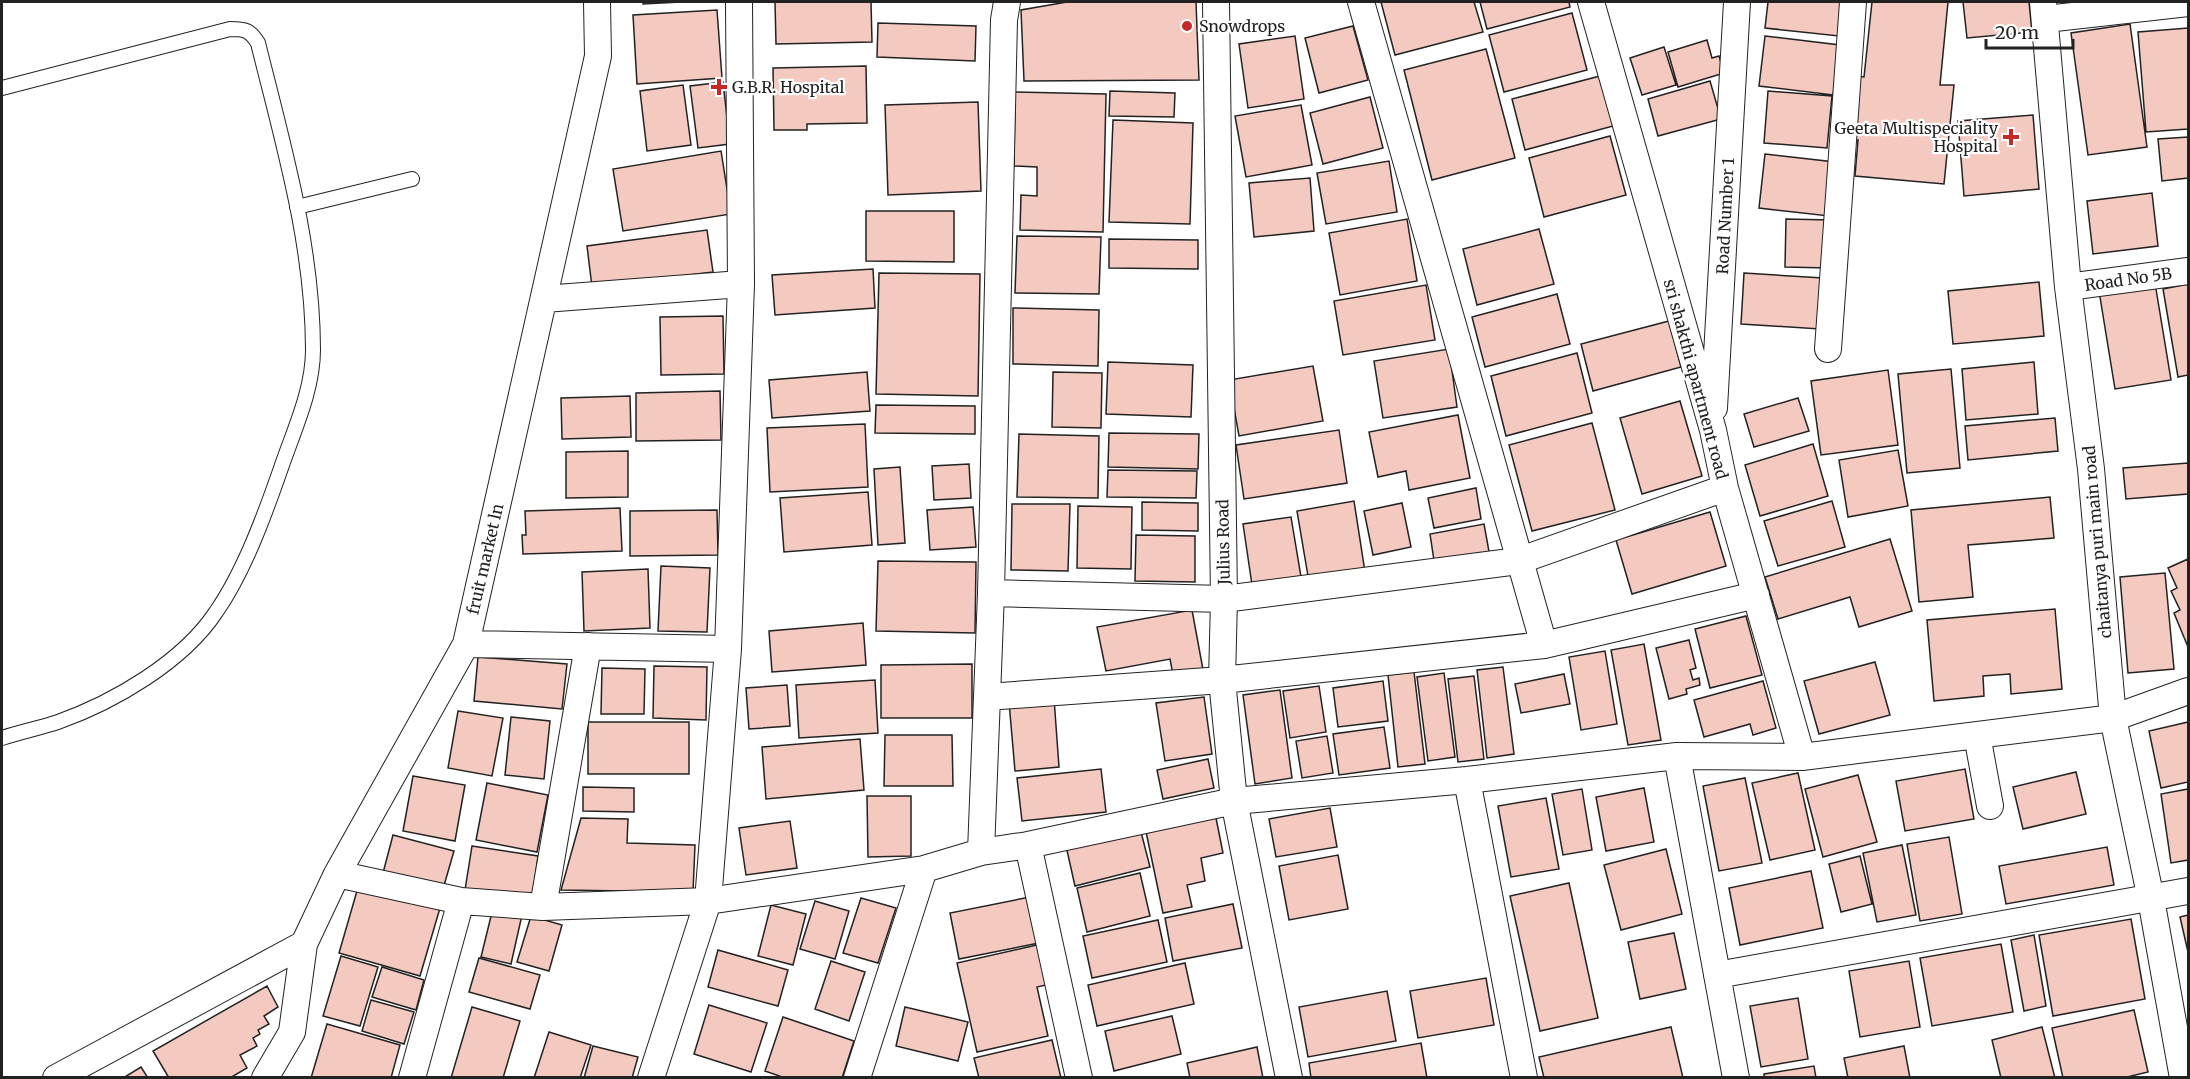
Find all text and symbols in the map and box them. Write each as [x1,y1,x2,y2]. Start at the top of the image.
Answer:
scale bar [1986,12,2073,50]
place label: Snowdrops [1199,16,1285,36]
marker: Snowdrops [1180,19,1194,33]
text: 20 m [1995,21,2039,44]
place label: G.B.R. Hospital [732,77,845,97]
marker: G.B.R. Hospital [710,78,728,96]
place label: Geeta Multispeciality Hospital [1834,118,1999,156]
marker: Geeta Multispeciality Hospital [2002,128,2020,146]
street label: Road Number 1 [1712,157,1738,275]
street label: Road No 5B [2083,263,2173,295]
street label: sri shakthi apartment road [1660,277,1732,482]
street label: chaitanya puri main road [2079,444,2115,639]
street label: Julius Road [1212,499,1234,586]
street label: fruit market ln [462,501,508,617]

